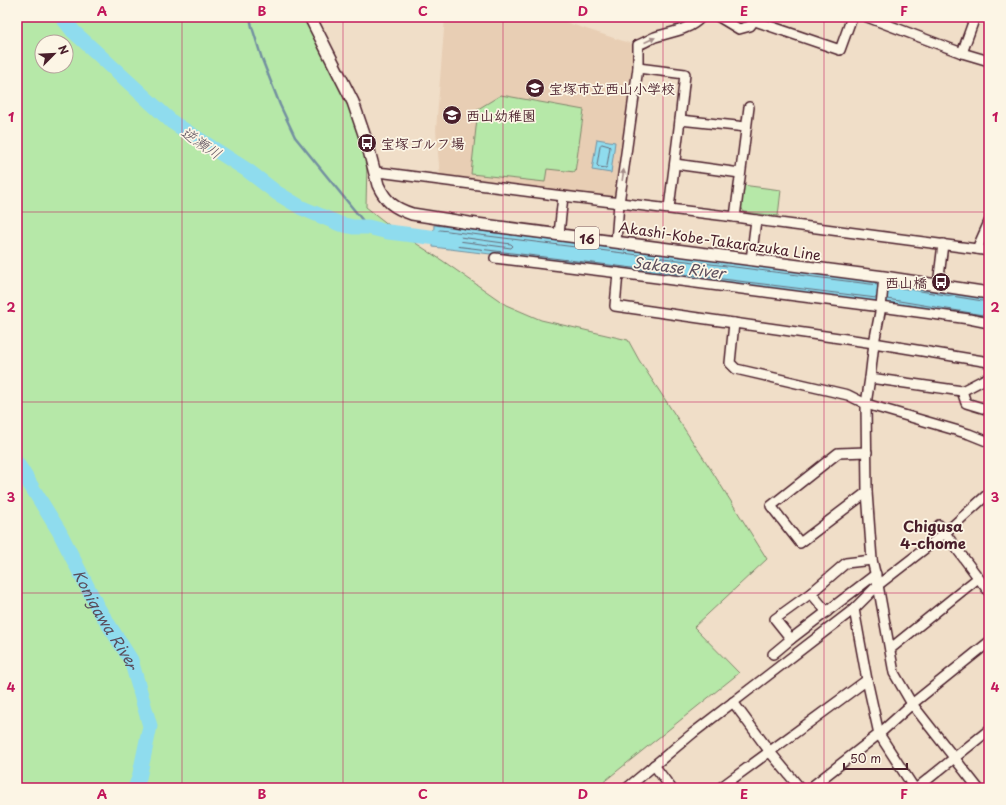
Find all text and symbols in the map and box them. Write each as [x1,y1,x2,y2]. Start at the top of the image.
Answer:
text: A [97,1,107,20]
text: B [258,1,267,20]
text: C [418,1,428,20]
text: D [578,1,588,20]
text: E [740,1,748,20]
text: F [900,1,908,20]
north arrow [34,34,74,74]
one-way arrow [644,37,656,43]
text: N [54,42,73,57]
school or university icon: 宝塚市立西山小学校 [524,77,546,99]
place label: 宝塚市立西山小学校 [549,78,675,99]
school or university icon: 西山幼稚園 [441,104,463,126]
place label: 西山幼稚園 [466,105,536,126]
text: 1 [8,107,14,126]
text: 1 [992,107,998,126]
water label: 逆瀬川 [177,120,227,164]
bus stop icon: 宝塚ゴルフ場 [356,132,378,154]
place label: 宝塚ゴルフ場 [381,133,464,154]
one-way arrow [620,169,626,181]
street label: Akashi-Kobe-Takarazuka Line [617,216,823,266]
road number: 16 [575,227,599,249]
water label: Sakase River [632,250,728,284]
bus stop icon: 西山橋 [930,271,952,293]
place label: 西山橋 [885,272,927,293]
text: 2 [6,297,16,316]
text: 2 [990,297,1000,316]
text: 3 [7,487,16,506]
text: 3 [991,487,1000,506]
district label: Chigusa 4-chome [900,514,966,554]
water label: Konigawa River [69,565,145,673]
text: 4 [7,677,16,696]
text: 4 [991,677,1000,696]
scale bar [844,745,907,771]
text: 50 m [850,749,881,767]
text: A [97,784,107,803]
text: B [258,784,267,803]
text: C [418,784,428,803]
text: D [578,784,588,803]
text: E [740,784,748,803]
text: F [900,784,908,803]

